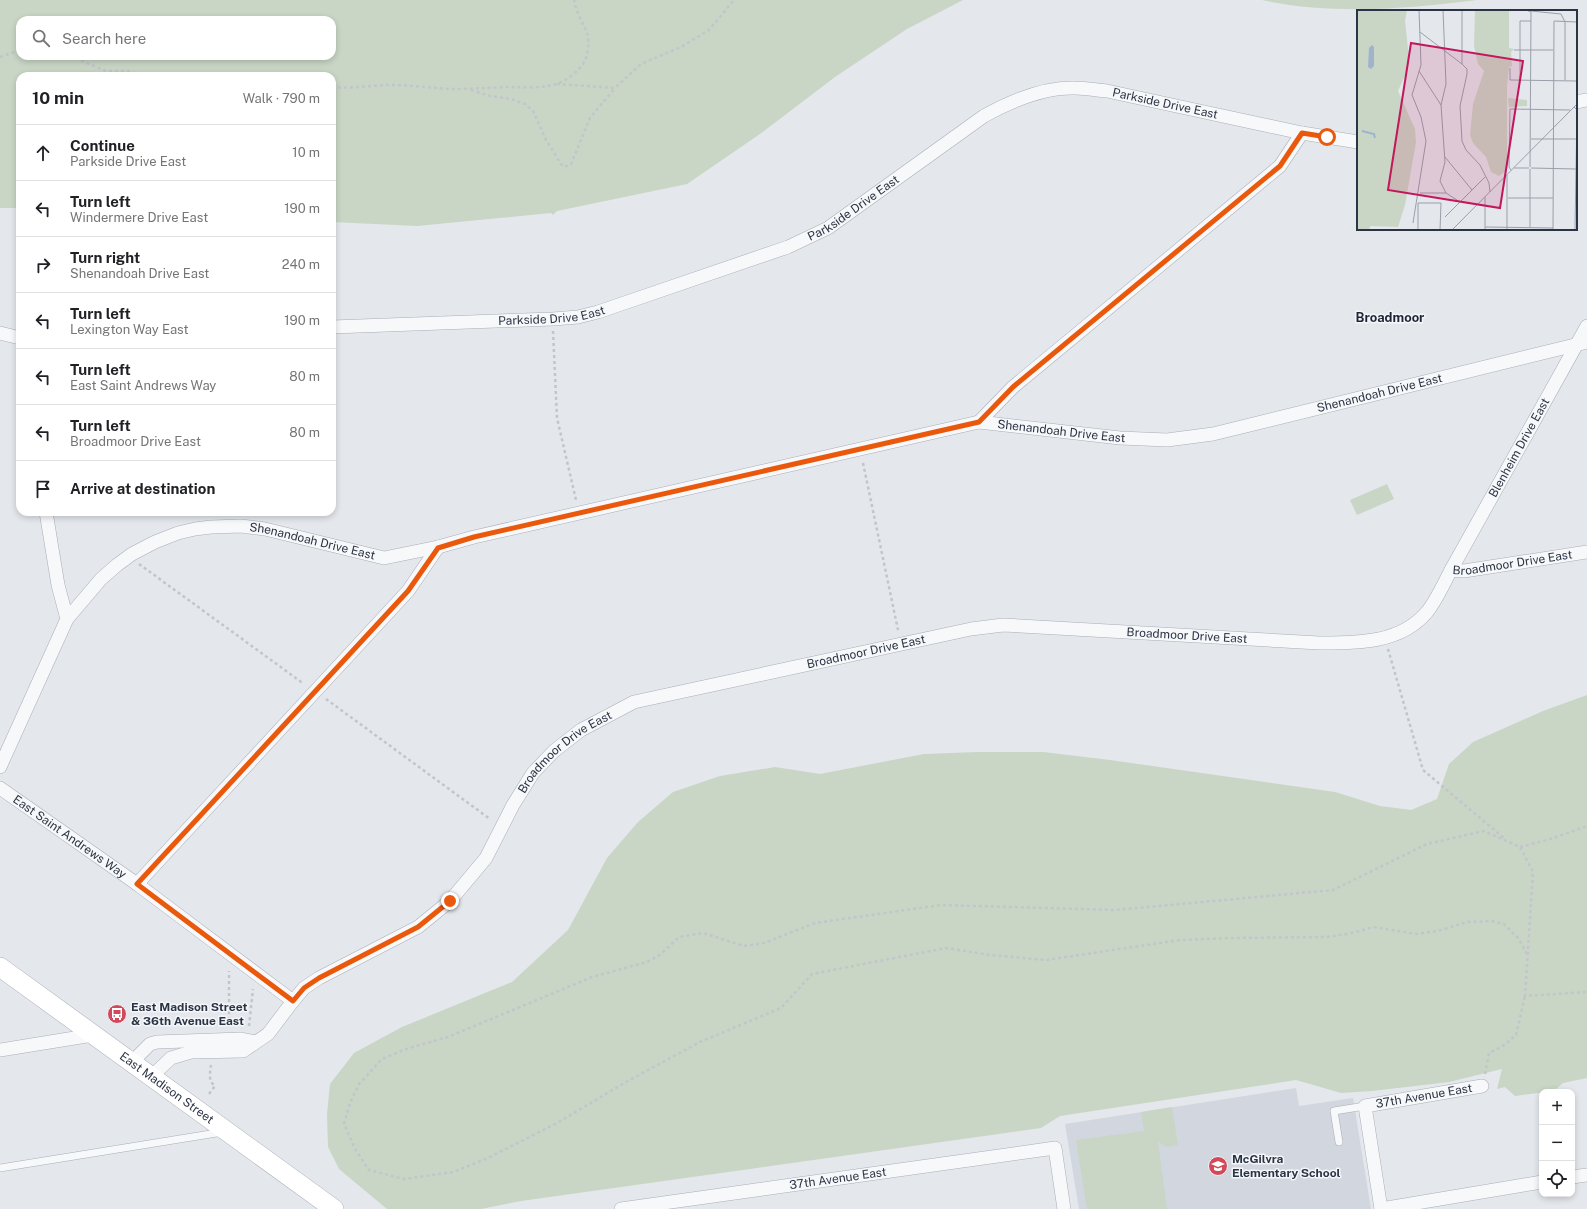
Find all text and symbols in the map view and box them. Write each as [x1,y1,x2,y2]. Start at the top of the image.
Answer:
inset map [1357,10,1577,230]
search box [16,16,336,60]
icon: search [30,27,52,49]
text: Search here [62,30,146,47]
street label: Parkside Drive East [1111,85,1220,122]
text: 10 min [32,88,84,108]
text: Walk · 790 m [243,91,320,106]
route start [1318,128,1336,146]
text: Continue [70,137,135,154]
icon: ahead [32,142,54,164]
text: 10 m [292,145,320,160]
text: Parkside Drive East [70,154,186,169]
street label: Parkside Drive East [805,172,902,244]
text: Turn left [70,193,131,210]
icon: left [32,198,54,220]
text: 190 m [284,201,320,216]
text: Windermere Drive East [70,210,208,225]
text: Turn right [70,249,140,266]
icon: right [32,254,54,276]
text: 240 m [282,257,320,272]
text: Shenandoah Drive East [70,266,209,281]
street label: Parkside Drive East [498,303,607,328]
text: Turn left [70,305,131,322]
icon: left [32,310,54,332]
district label: Broadmoor [1356,310,1425,325]
text: 190 m [284,313,320,328]
text: Lexington Way East [70,322,189,337]
text: Turn left [70,361,131,378]
icon: left [32,366,54,388]
text: 80 m [289,369,320,384]
street label: Shenandoah Drive East [1315,371,1444,415]
text: East Saint Andrews Way [70,378,216,393]
street label: Blenheim Drive East [1486,395,1553,500]
text: Turn left [70,417,131,434]
street label: Shenandoah Drive East [997,417,1126,445]
icon: left [32,422,54,444]
text: 80 m [289,425,320,440]
text: Broadmoor Drive East [70,434,201,449]
icon: arrive [32,478,54,500]
text: Arrive at destination [70,480,215,497]
street label: Shenandoah Drive East [249,520,377,563]
street label: Broadmoor Drive East [1452,547,1574,578]
street label: Broadmoor Drive East [1126,625,1248,646]
street label: Broadmoor Drive East [805,632,927,671]
street label: Broadmoor Drive East [515,708,614,796]
street label: East Saint Andrews Way [10,792,129,882]
route end [441,892,459,910]
place label: East Madison Street & 36th Avenue East [131,1000,247,1028]
bus stop icon: East Madison Street & 36th Avenue East [106,1003,128,1025]
street label: East Madison Street [117,1049,217,1127]
street label: 37th Avenue East [1375,1081,1474,1111]
map controls [1539,1089,1575,1197]
button: + [1539,1089,1575,1125]
button: − [1539,1125,1575,1161]
place label: McGilvra Elementary School [1232,1152,1341,1180]
school or university icon: McGilvra Elementary School [1207,1155,1229,1177]
button: locate [1539,1161,1575,1197]
street label: 37th Avenue East [788,1165,888,1192]

